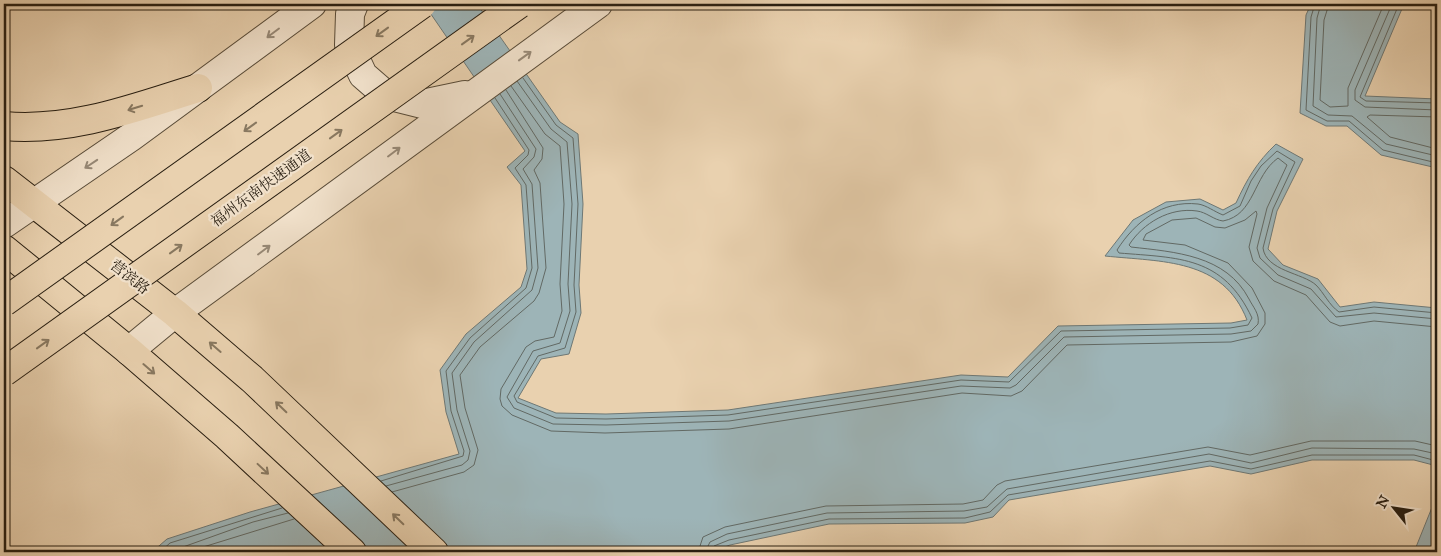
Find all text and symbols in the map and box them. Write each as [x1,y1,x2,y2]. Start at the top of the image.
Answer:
one-way arrow [375,27,389,37]
one-way arrow [266,28,280,38]
one-way arrow [461,35,475,45]
one-way arrow [518,51,532,61]
one-way arrow [127,103,143,113]
one-way arrow [244,121,257,132]
one-way arrow [329,129,342,140]
street label: 福州东南快速通道 [207,145,315,231]
one-way arrow [387,147,400,158]
one-way arrow [84,159,98,169]
one-way arrow [111,216,125,226]
one-way arrow [168,244,182,254]
one-way arrow [257,244,270,255]
street label: 营滨路 [107,256,153,298]
one-way arrow [36,339,50,349]
one-way arrow [208,341,221,353]
one-way arrow [143,363,156,375]
one-way arrow [275,401,287,413]
one-way arrow [256,463,269,475]
north arrow [1368,484,1418,534]
text: N [1373,492,1394,511]
one-way arrow [392,513,405,525]

